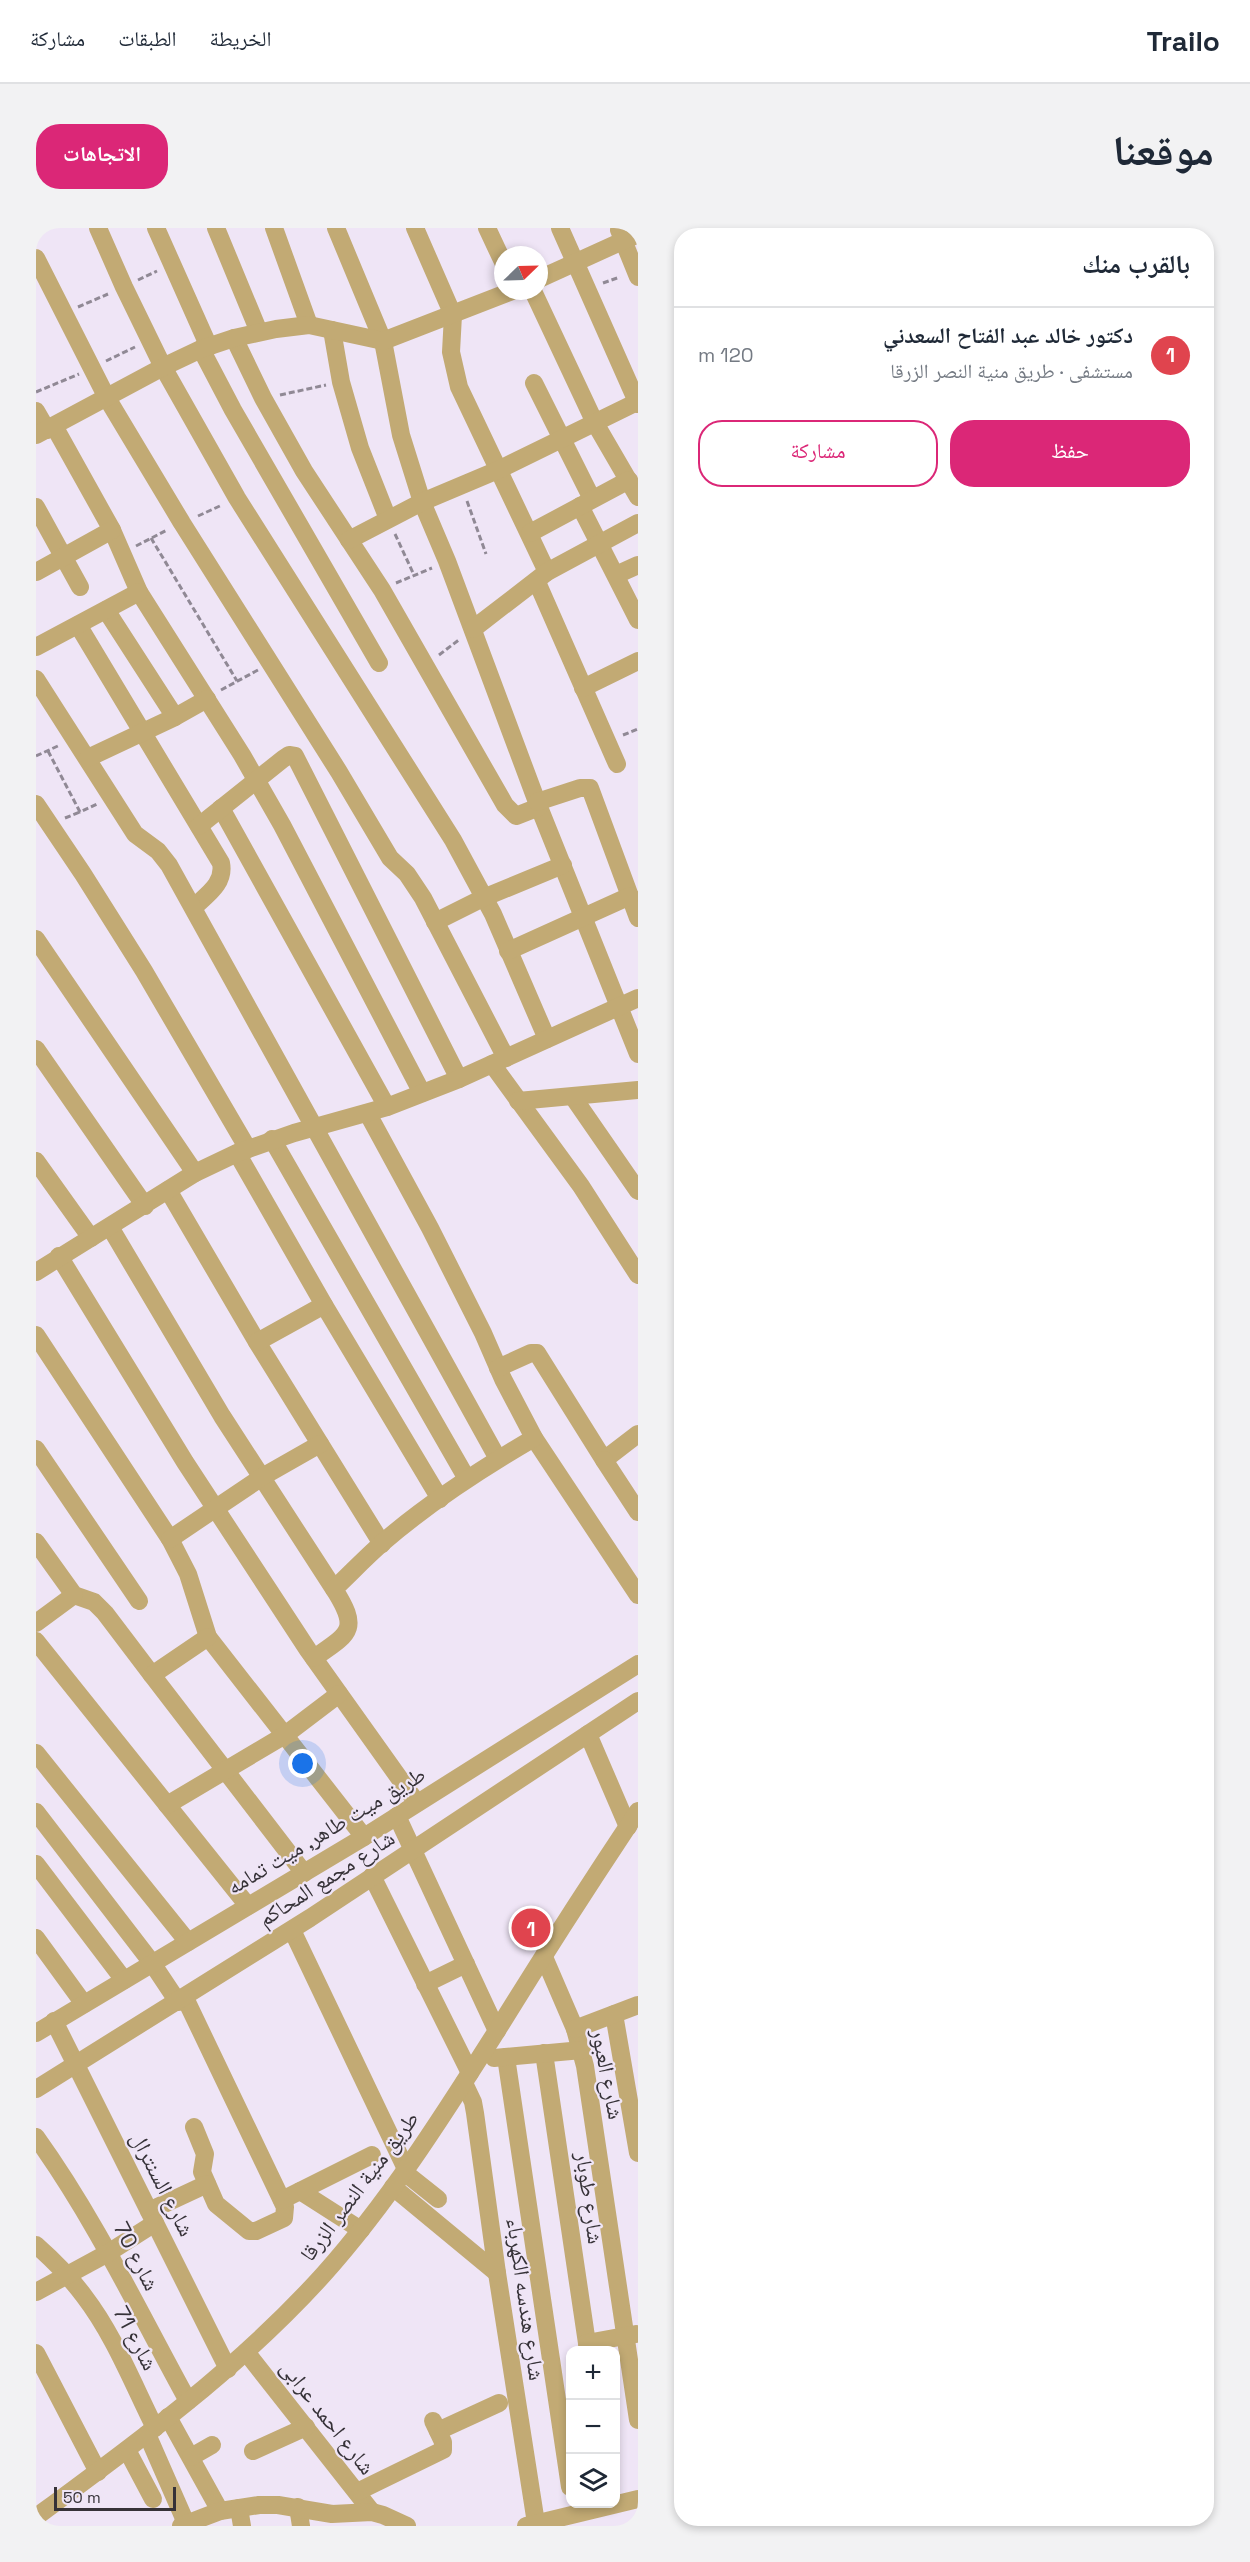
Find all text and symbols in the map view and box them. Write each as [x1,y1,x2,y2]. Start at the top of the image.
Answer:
text: Trailo [1146,23,1220,59]
text: مشاركة [30,25,85,52]
text: الطبقات [118,25,177,52]
text: الخريطة [210,25,271,52]
button: الاتجاهات [36,124,168,189]
text: موقعنا [1113,124,1214,177]
north arrow [494,246,548,300]
text: بالقرب منك [1082,247,1190,281]
text: دكتور خالد عبد الفتاح السعدني [883,321,1133,349]
text: 120 m [698,342,754,368]
text: 1 [1166,342,1175,368]
text: مستشفى · طريق منية النصر الزرقا [890,358,1133,384]
button: مشاركة [698,420,938,487]
button: حفظ [950,420,1190,487]
your location [288,1749,317,1778]
street label: طريق ميت طاهر, ميت تمامه [222,1760,430,1900]
street label: شارع مجمع المحاكم [252,1823,400,1933]
pin: 1 [512,1906,550,1950]
street label: شارع العبور [585,2025,630,2122]
street label: طريق منية النصر الزرقا [293,2105,425,2267]
street label: شارع السنترال [125,2127,201,2241]
street label: شارع طوبار [570,2149,610,2246]
street label: شارع هندسه الكهرباء [501,2216,551,2382]
street label: شارع 70 [108,2217,166,2295]
street label: شارع 71 [107,2301,165,2375]
map controls [566,2346,620,2508]
button: + [566,2346,620,2400]
street label: شارع احمد عرابى [274,2354,382,2480]
button: − [566,2400,620,2454]
button: layers [566,2454,620,2508]
scale bar [54,2484,176,2512]
text: 50 m [63,2487,101,2508]

